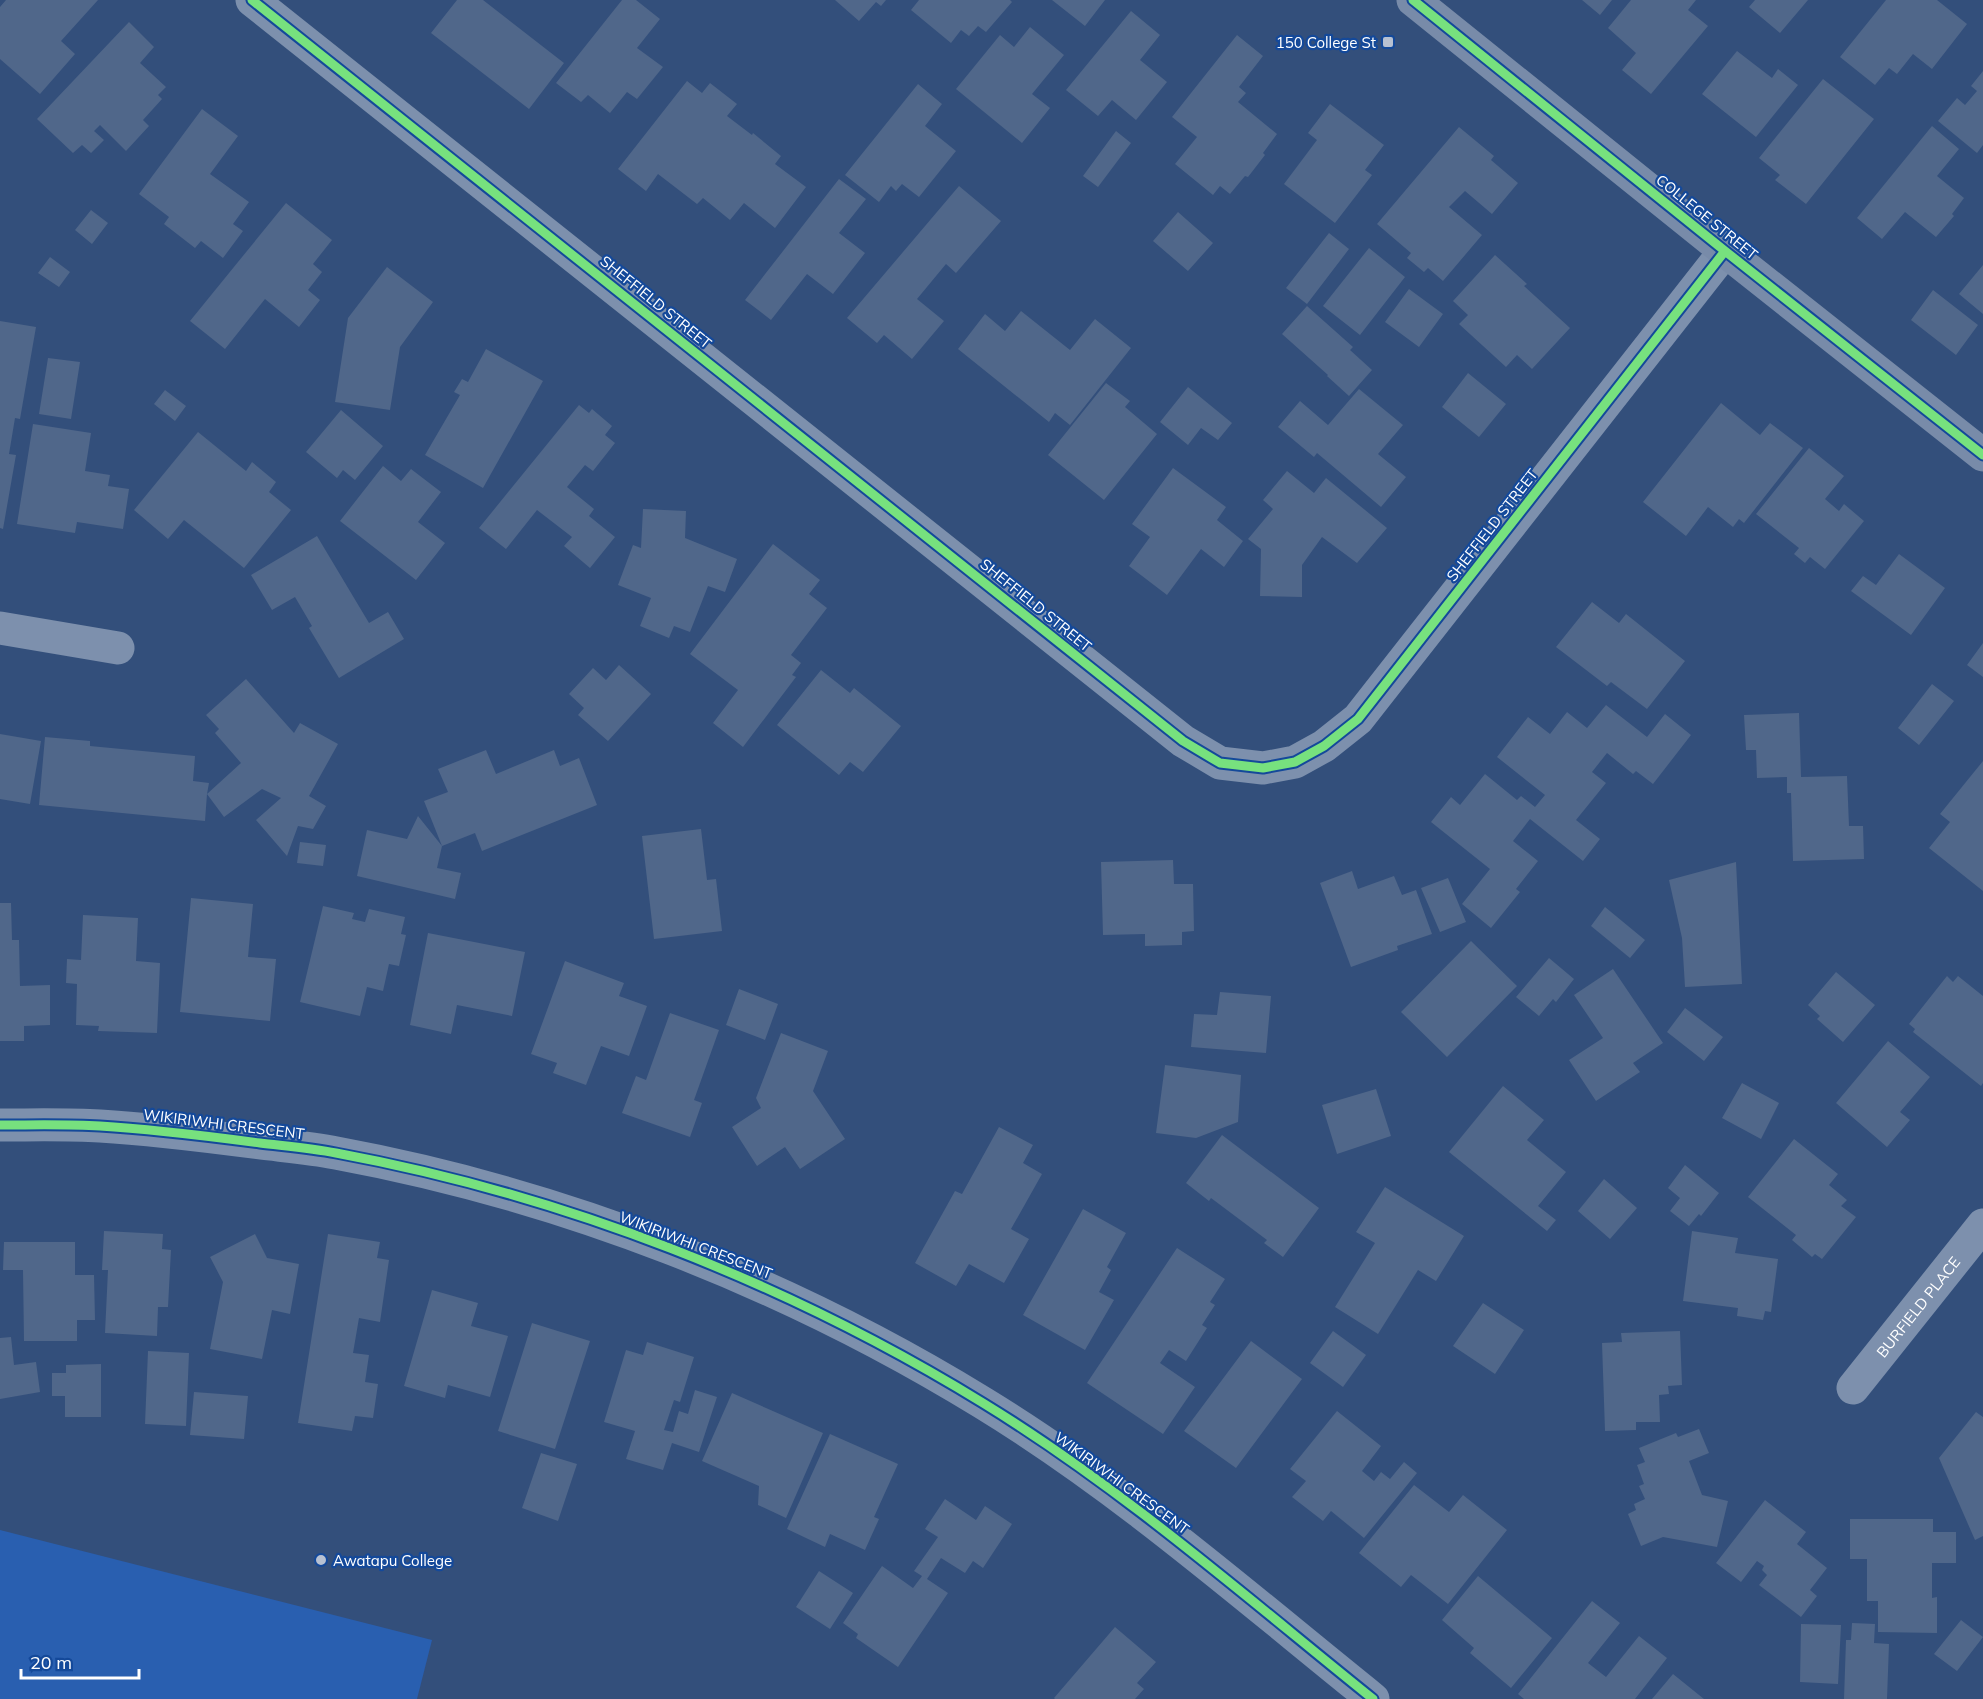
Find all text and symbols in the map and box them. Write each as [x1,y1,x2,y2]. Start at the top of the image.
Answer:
place label: 150 College St [1276,33,1376,52]
marker: 150 College St [1381,35,1395,49]
street label: COLLEGE STREET [1652,170,1762,264]
street label: SHEFFIELD STREET [597,251,715,353]
street label: SHEFFIELD STREET [1442,465,1542,585]
street label: SHEFFIELD STREET [977,554,1095,656]
street label: WIKIRIWHI CRESCENT [142,1105,306,1143]
street label: WIKIRIWHI CRESCENT [617,1207,775,1283]
street label: BURFIELD PLACE [1872,1252,1964,1361]
street label: WIKIRIWHI CRESCENT [1051,1428,1193,1538]
place label: Awatapu College [333,1551,452,1570]
marker: Awatapu College [314,1553,328,1567]
scale bar [21,1642,140,1680]
text: 20 m [30,1651,72,1674]

